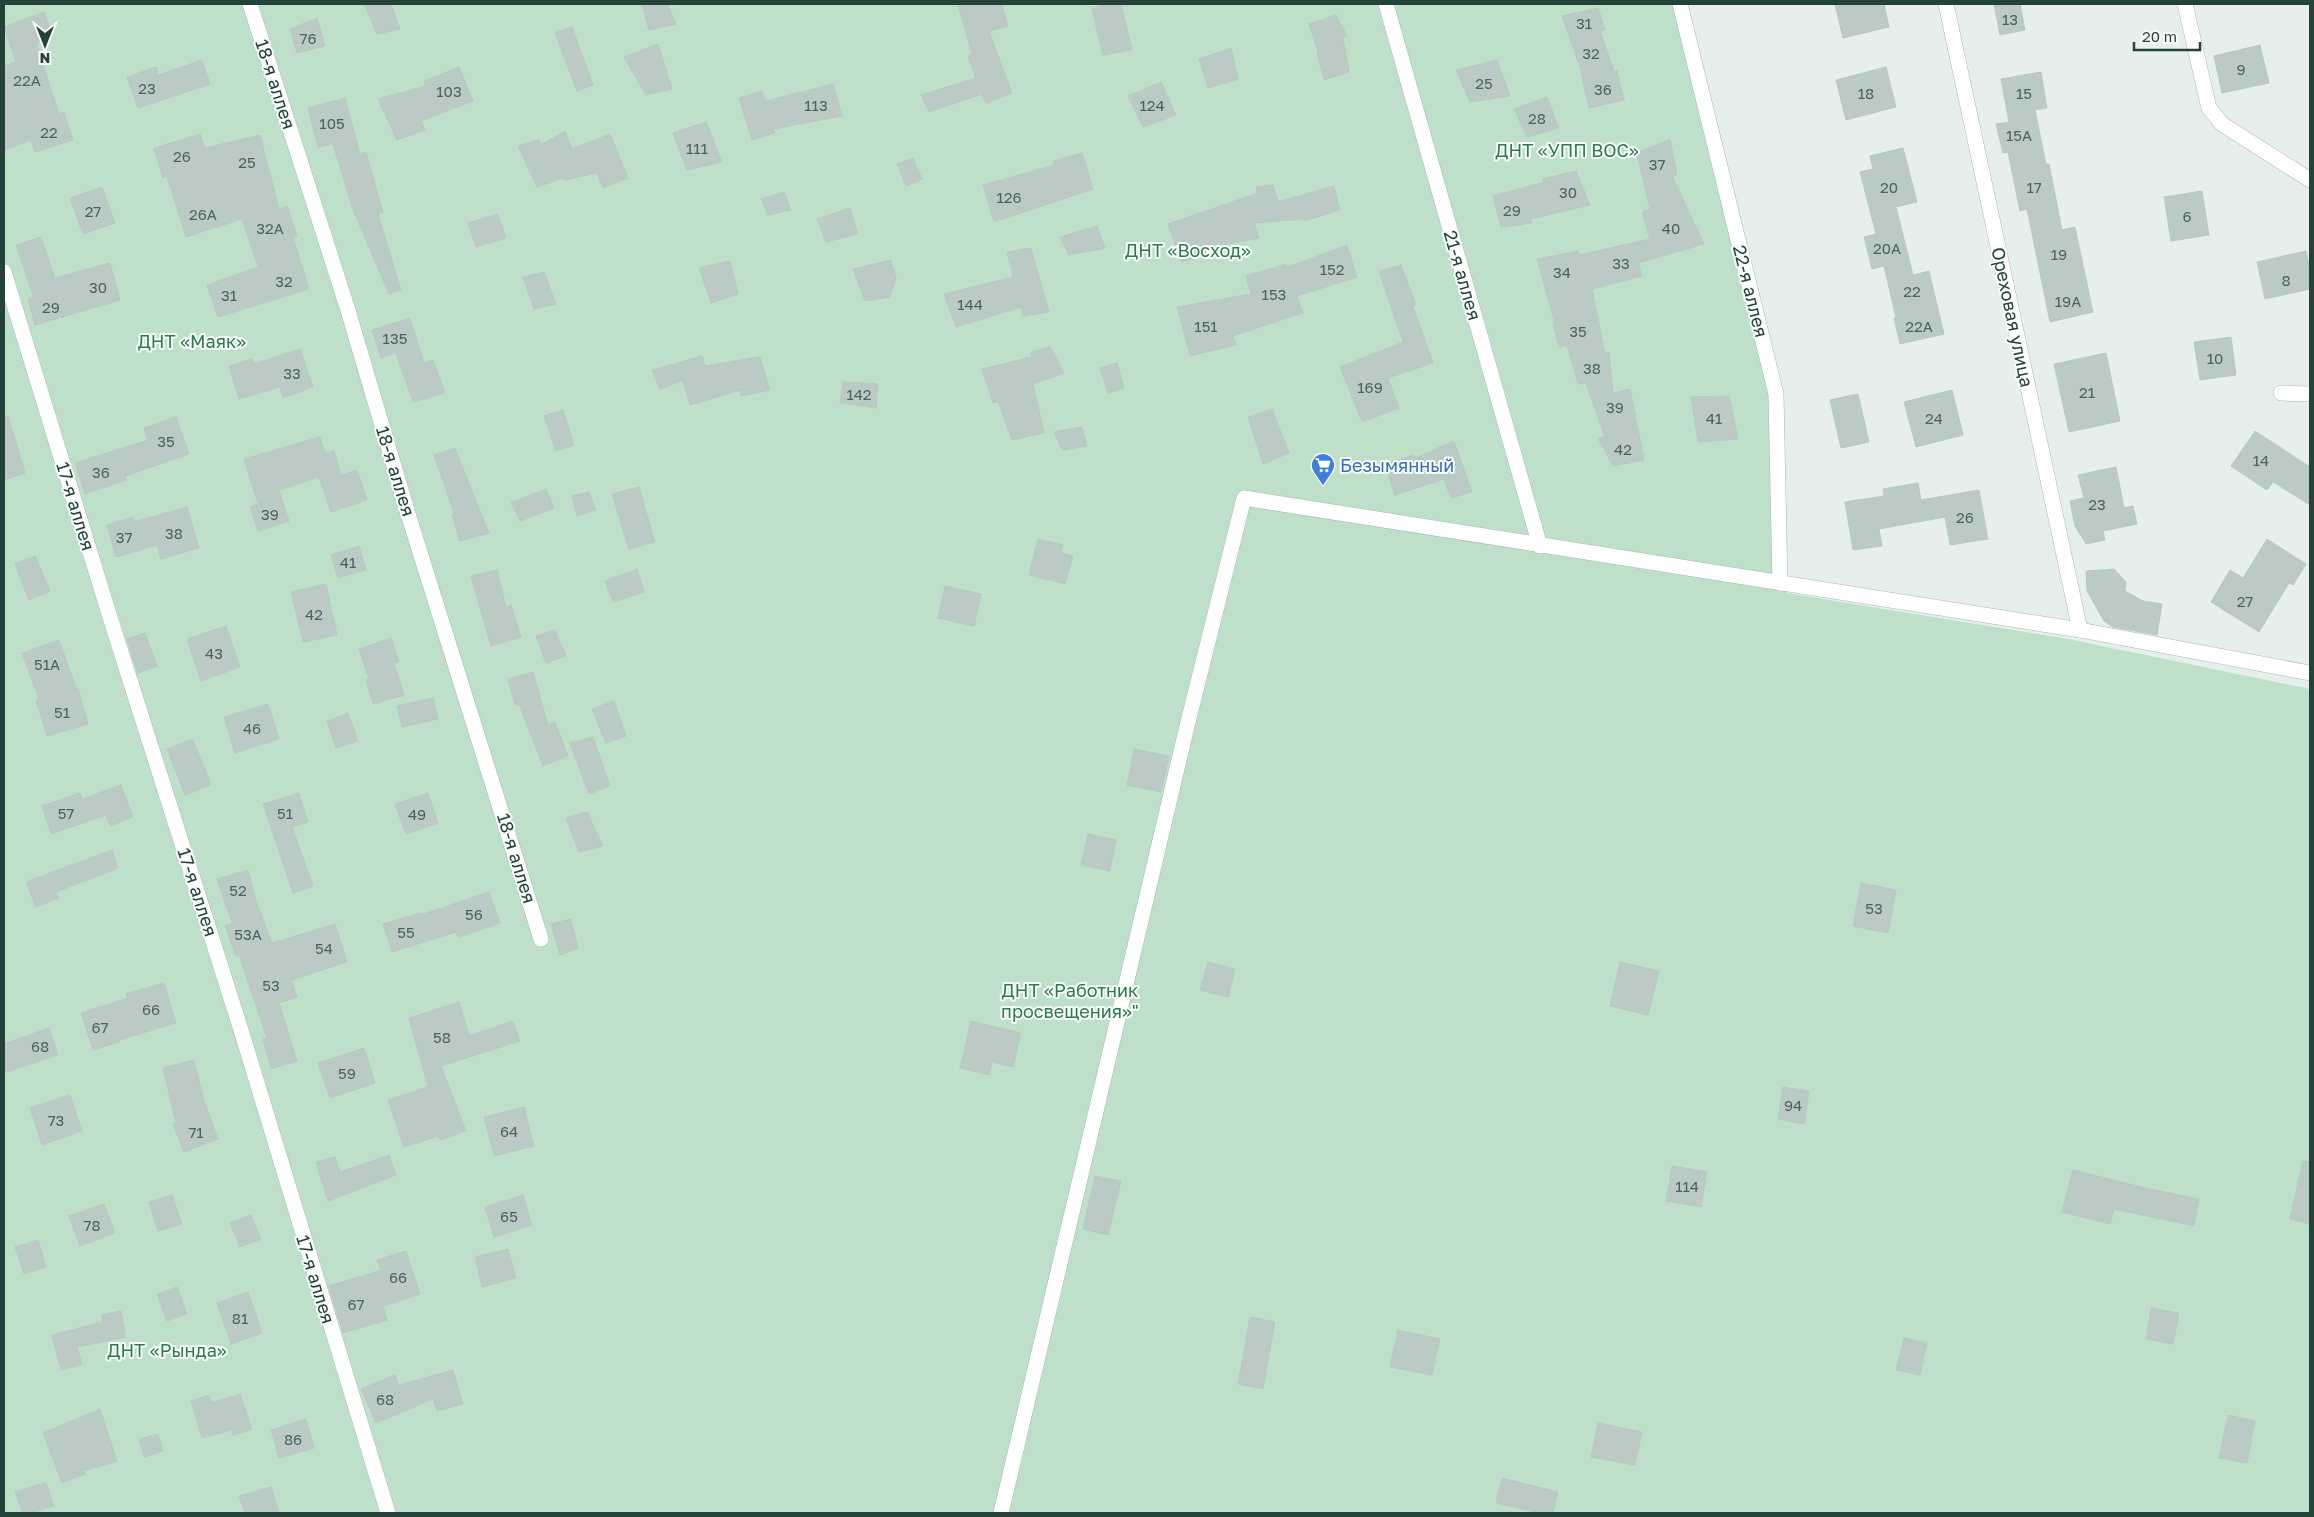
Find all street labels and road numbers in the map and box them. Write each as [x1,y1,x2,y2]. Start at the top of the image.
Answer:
street label: 18-я аллея [251,36,301,132]
street label: 21-я аллея [1440,227,1486,323]
street label: 22-я аллея [1729,243,1773,339]
street label: Ореховая улица [1987,245,2039,389]
street label: 18-я аллея [372,423,420,519]
street label: 17-я аллея [52,459,100,553]
street label: 18-я аллея [493,810,541,906]
street label: 17-я аллея [173,845,223,939]
street label: 17-я аллея [292,1232,340,1326]

